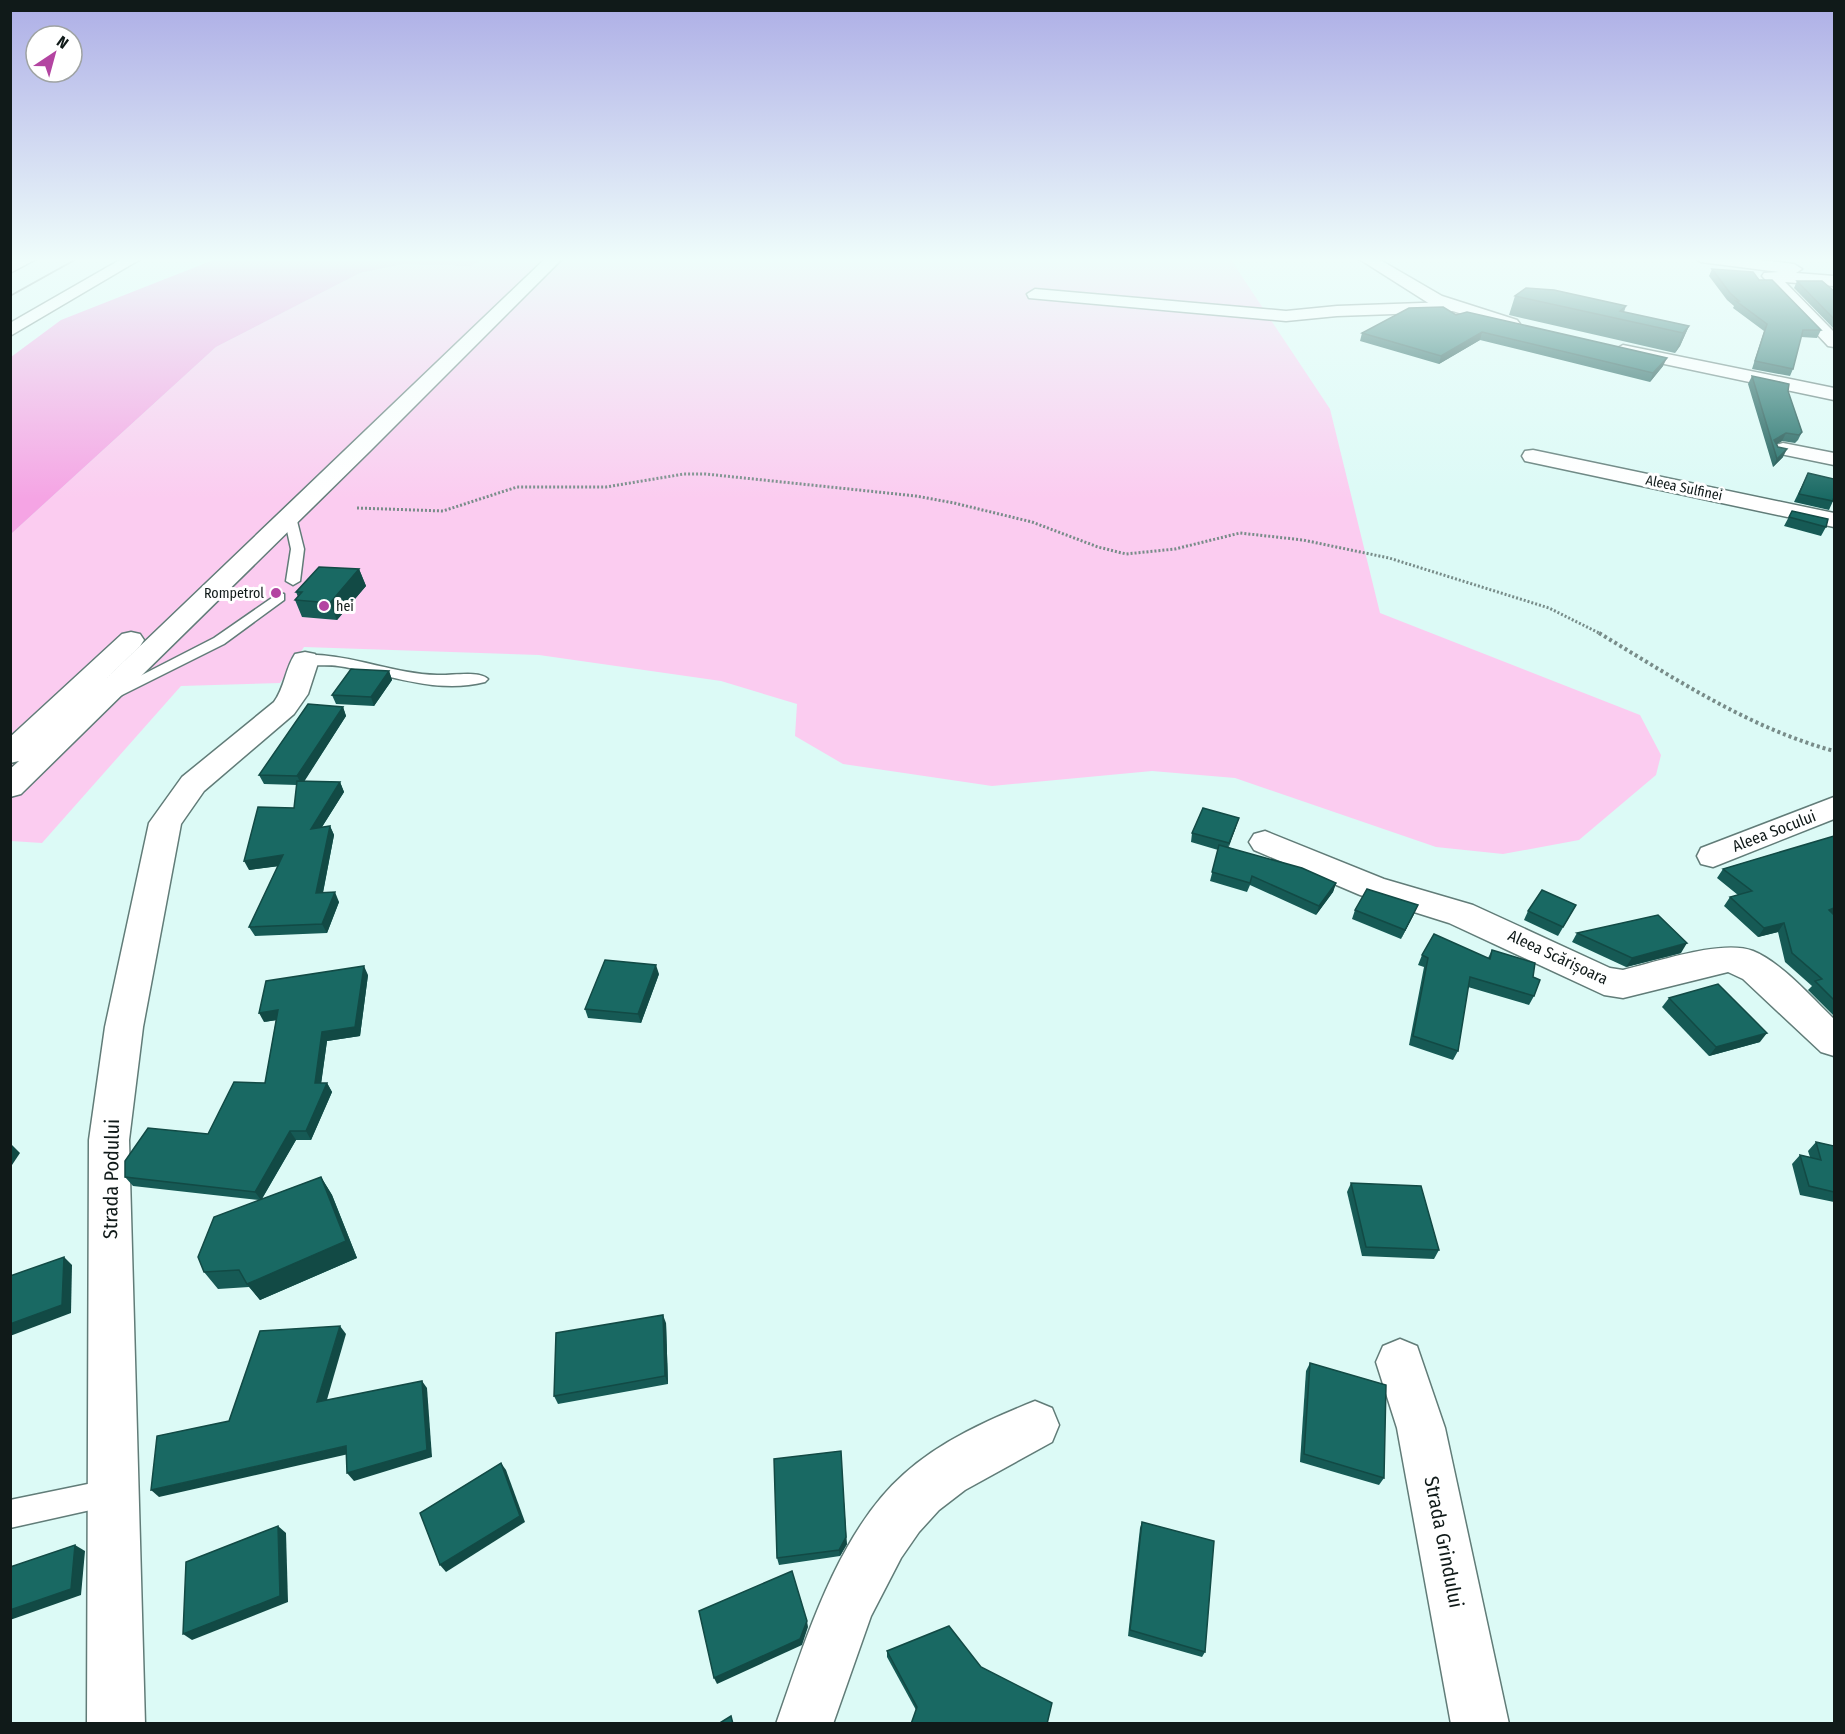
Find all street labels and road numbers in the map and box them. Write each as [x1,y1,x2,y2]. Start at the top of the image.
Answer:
street label: Aleea Sulfinei [1644,472,1724,504]
street label: Aleea Socului [1730,806,1818,856]
street label: Aleea Scărișoara [1505,926,1611,989]
street label: Strada Podului [98,1119,124,1239]
street label: Strada Grindului [1419,1474,1469,1610]

